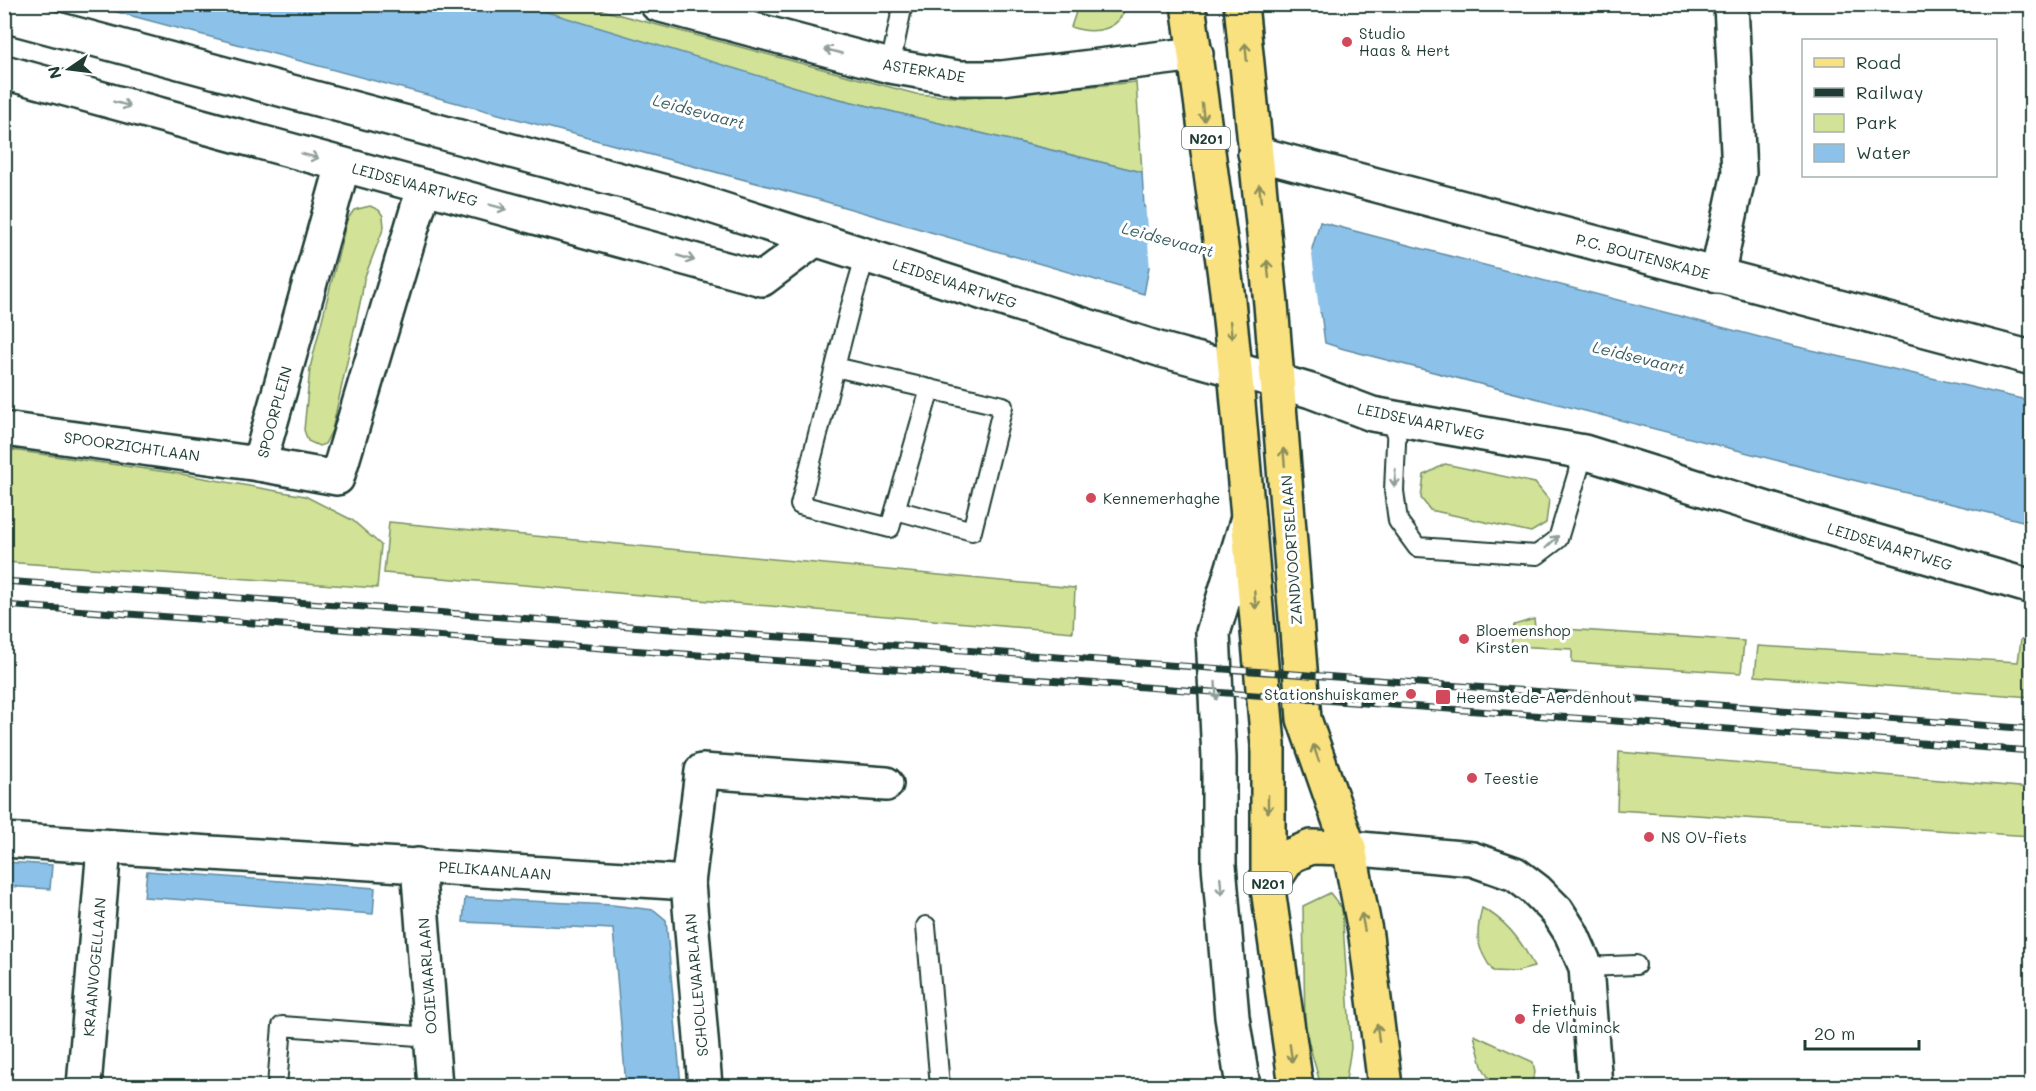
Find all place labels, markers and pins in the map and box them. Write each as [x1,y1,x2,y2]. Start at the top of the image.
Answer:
place label: Studio Haas & Hert [1359,23,1450,60]
marker: Studio Haas & Hert [1340,35,1354,49]
place label: Kennemerhaghe [1103,488,1220,508]
marker: Kennemerhaghe [1084,491,1098,505]
place label: Bloemenshop Kirsten [1476,620,1571,657]
marker: Bloemenshop Kirsten [1457,632,1471,646]
place label: Stationshuiskamer [1264,684,1399,704]
marker: Stationshuiskamer [1404,687,1418,701]
place label: Heemstede-Aerdenhout [1456,687,1632,707]
marker: Heemstede-Aerdenhout [1434,688,1452,706]
place label: Teestie [1484,768,1539,788]
marker: Teestie [1465,771,1479,785]
place label: NS OV-fiets [1661,827,1747,847]
marker: NS OV-fiets [1642,830,1656,844]
place label: Friethuis de Vlaminck [1532,1000,1620,1037]
marker: Friethuis de Vlaminck [1513,1012,1527,1026]

